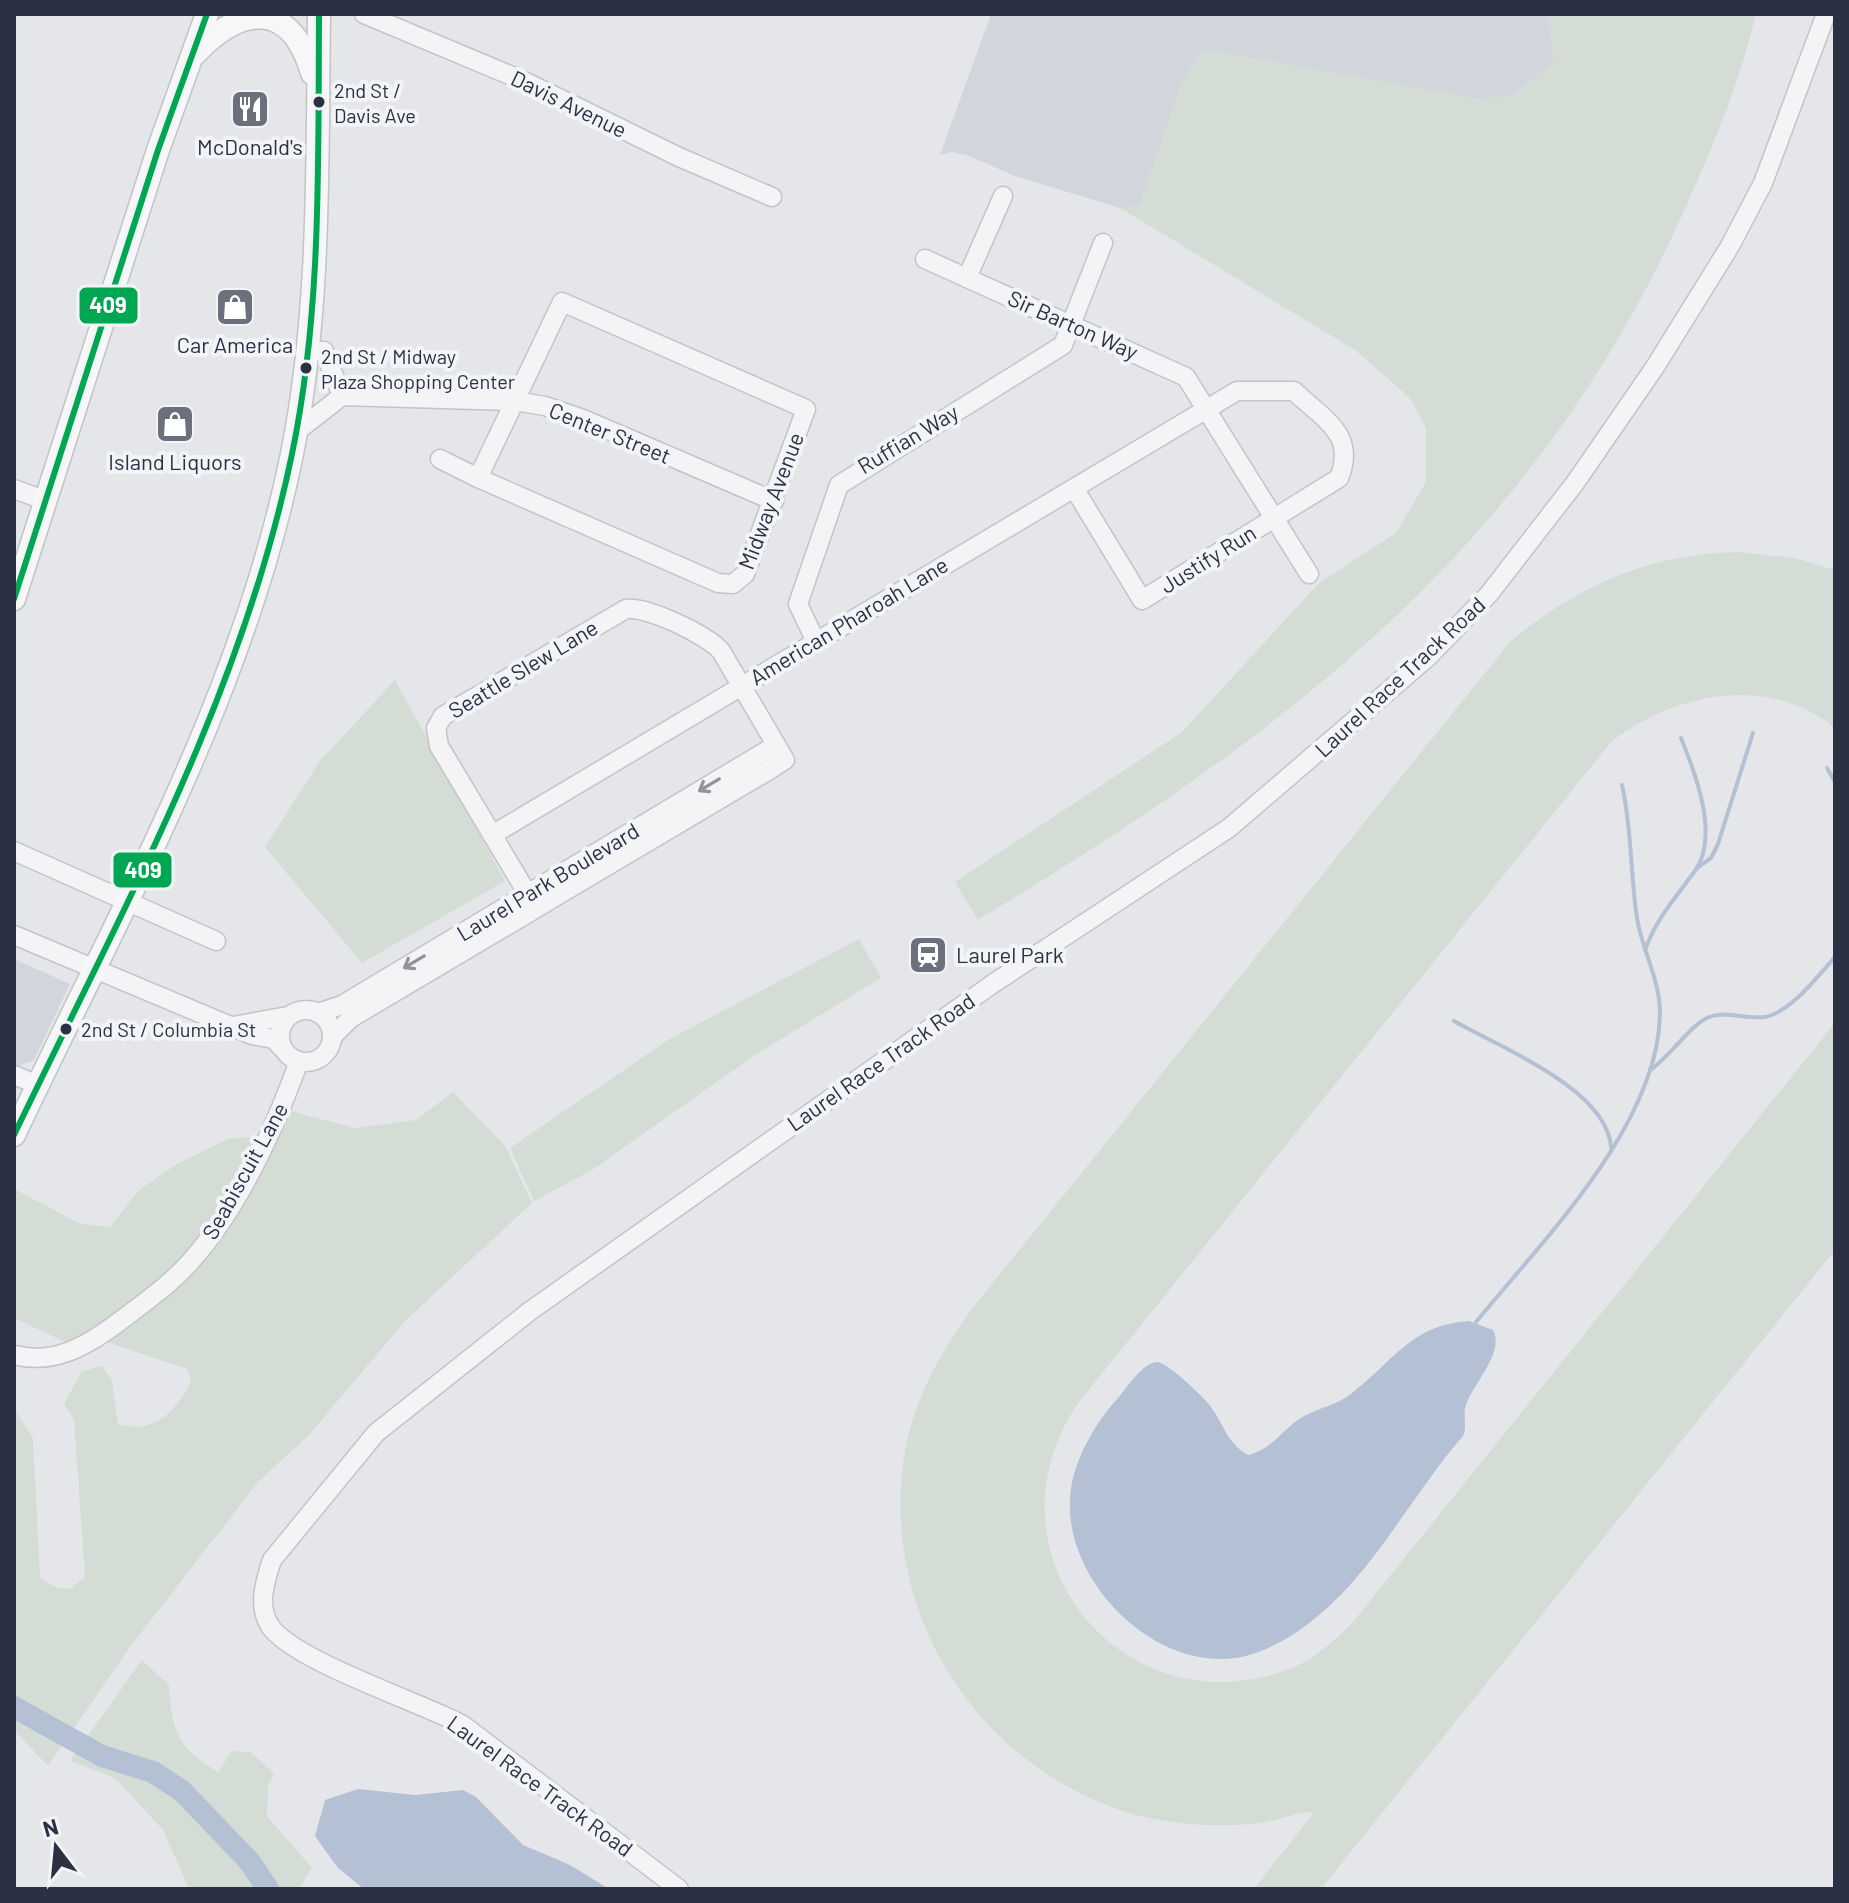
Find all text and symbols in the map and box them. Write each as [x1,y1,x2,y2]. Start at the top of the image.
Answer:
street label: Davis Avenue [507,64,632,142]
place label: 2nd St / Davis Ave [334,78,416,127]
restaurant icon: McDonald's [229,88,271,130]
marker: 2nd St / Davis Ave [311,94,327,110]
place label: McDonald's [197,133,303,159]
street label: Sir Barton Way [1004,284,1142,364]
line badge: 409 [78,286,139,325]
shop icon: Car America [214,286,256,328]
text: 409 [89,291,127,317]
place label: Car America [177,331,293,357]
place label: 2nd St / Midway Plaza Shopping Center [321,344,515,393]
marker: 2nd St / Midway Plaza Shopping Center [298,360,314,376]
street label: Center Street [546,396,675,468]
street label: Ruffian Way [852,398,963,478]
shop icon: Island Liquors [154,403,196,445]
street label: Midway Avenue [732,429,808,573]
place label: Island Liquors [108,448,242,474]
street label: Justify Run [1155,518,1260,598]
street label: American Pharoah Lane [745,551,952,690]
street label: Laurel Race Track Road [1309,591,1490,762]
street label: Seattle Slew Lane [443,613,602,723]
one-way arrow [698,777,721,793]
street label: Laurel Park Boulevard [452,817,643,946]
line badge: 409 [112,851,173,889]
text: 409 [124,856,162,882]
station icon: Laurel Park [907,934,949,976]
place label: Laurel Park [956,941,1064,967]
one-way arrow [403,954,426,970]
street label: Laurel Race Track Road [782,987,979,1136]
place label: 2nd St / Columbia St [81,1017,256,1041]
marker: 2nd St / Columbia St [58,1021,74,1037]
street label: Seabiscuit Lane [196,1098,292,1243]
street label: Laurel Race Track Road [443,1709,638,1861]
north arrow [16,1807,96,1887]
text: N [40,1812,61,1841]

